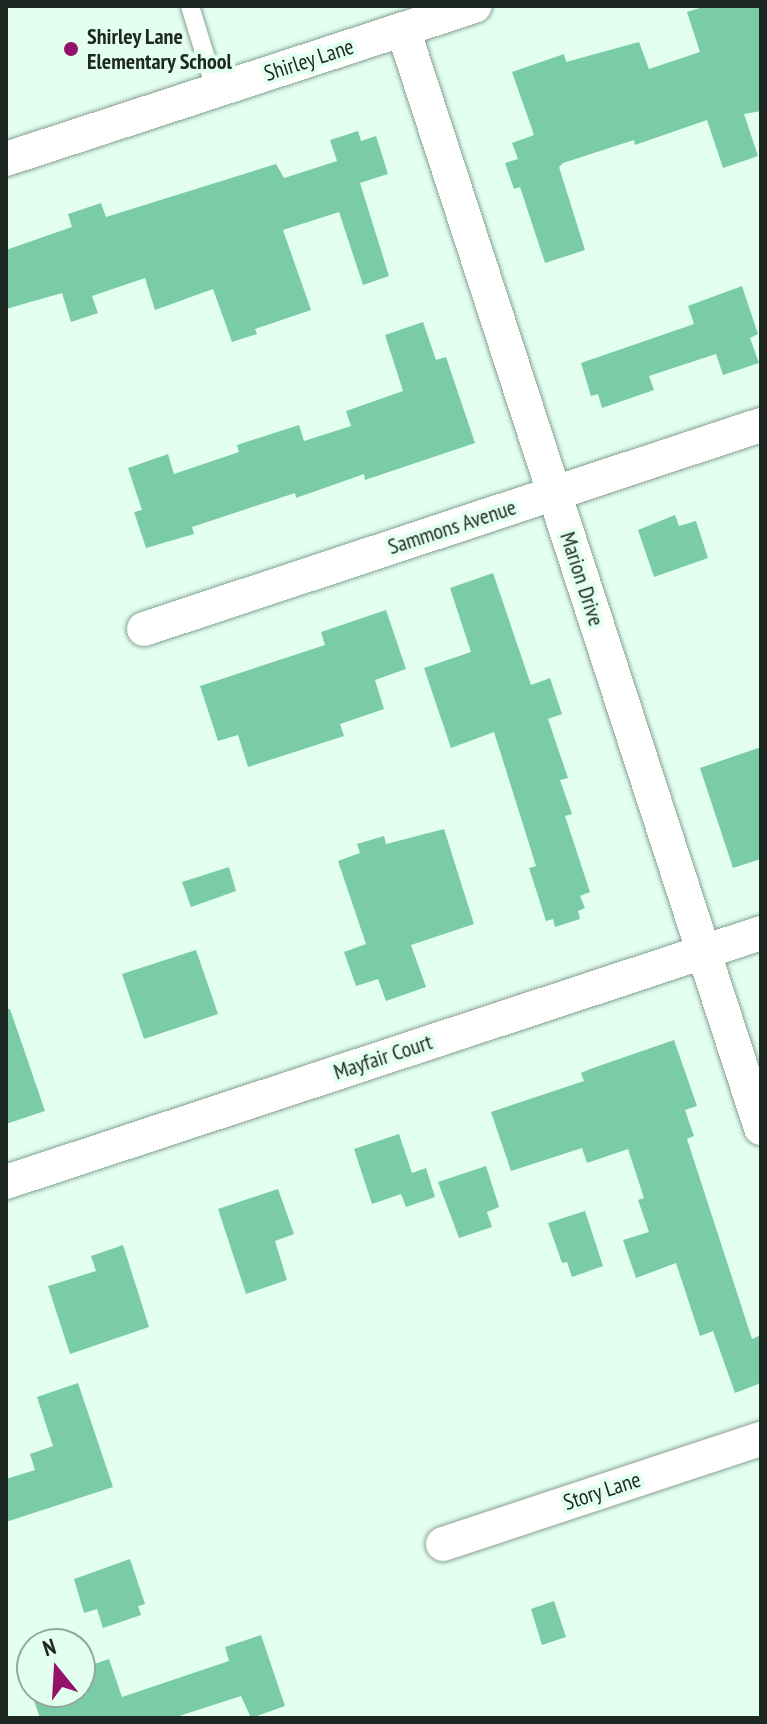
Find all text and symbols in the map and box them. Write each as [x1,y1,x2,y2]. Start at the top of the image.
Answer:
place label: Shirley Lane Elementary School [87,23,233,74]
street label: Shirley Lane [261,33,357,87]
marker: Shirley Lane Elementary School [62,40,80,58]
street label: Sammons Avenue [384,494,520,560]
street label: Marion Drive [554,529,610,629]
street label: Mayfair Court [330,1029,436,1085]
street label: Story Lane [560,1466,644,1516]
north arrow [16,1628,96,1708]
text: N [39,1632,59,1662]

